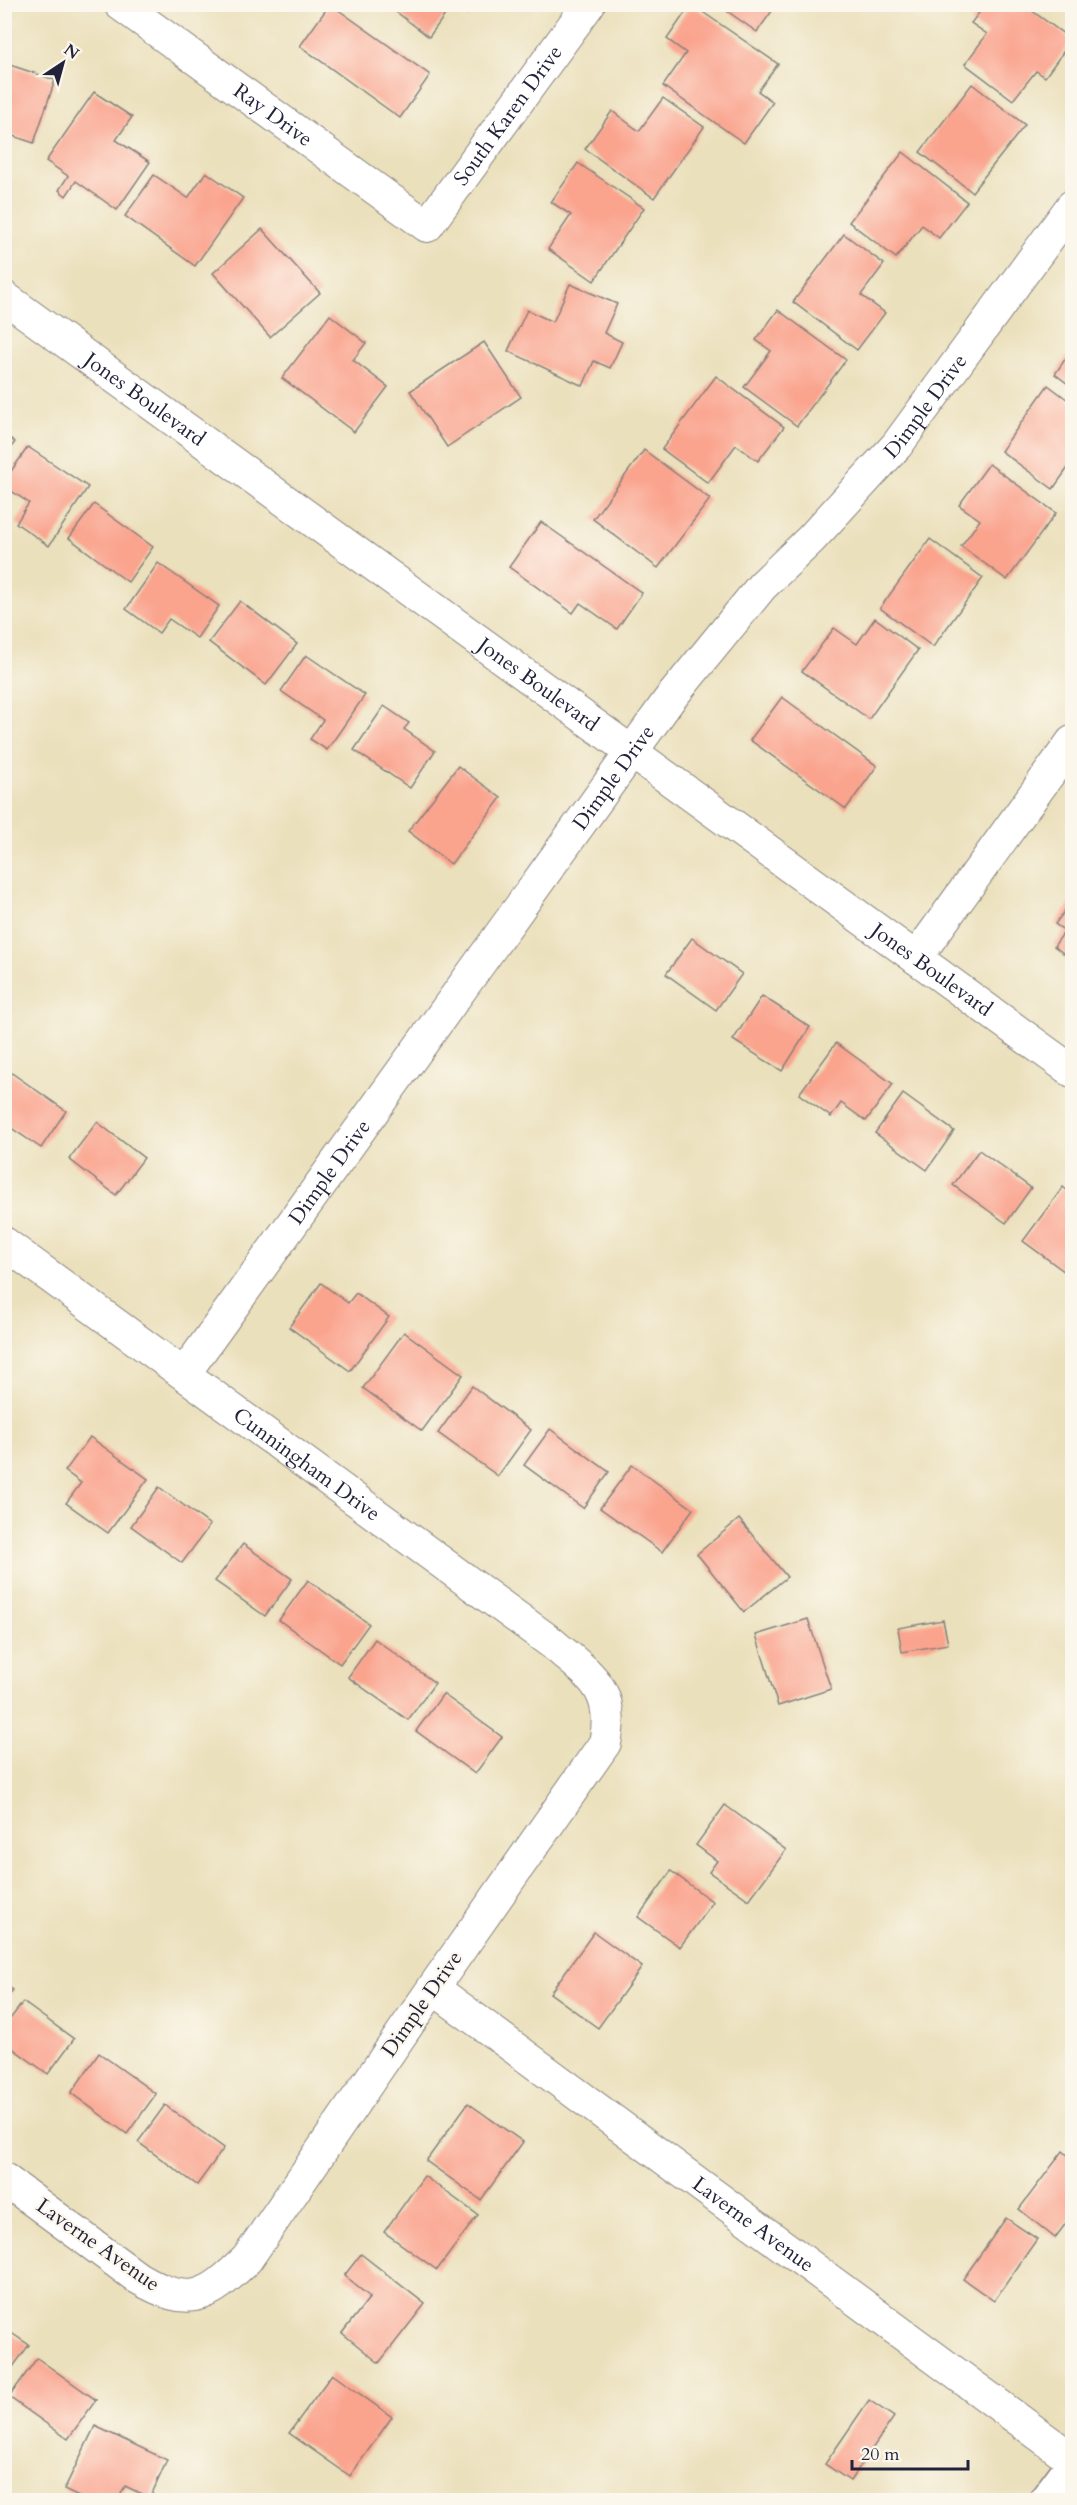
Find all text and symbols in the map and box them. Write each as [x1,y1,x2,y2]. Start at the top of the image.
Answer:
north arrow [33,33,93,93]
text: N [59,39,83,65]
street label: South Karen Drive [447,39,569,191]
street label: Ray Drive [228,76,319,153]
street label: Jones Boulevard [76,344,211,453]
street label: Dimple Drive [877,348,974,465]
street label: Jones Boulevard [469,629,605,738]
street label: Dimple Drive [566,719,661,836]
street label: Jones Boulevard [863,914,998,1023]
street label: Dimple Drive [282,1113,377,1230]
street label: Cunningham Drive [227,1401,386,1528]
street label: Dimple Drive [375,1945,469,2063]
street label: Laverne Avenue [686,2169,820,2279]
street label: Laverne Avenue [30,2192,166,2298]
scale bar [852,2433,968,2471]
text: 20 m [861,2442,900,2467]

